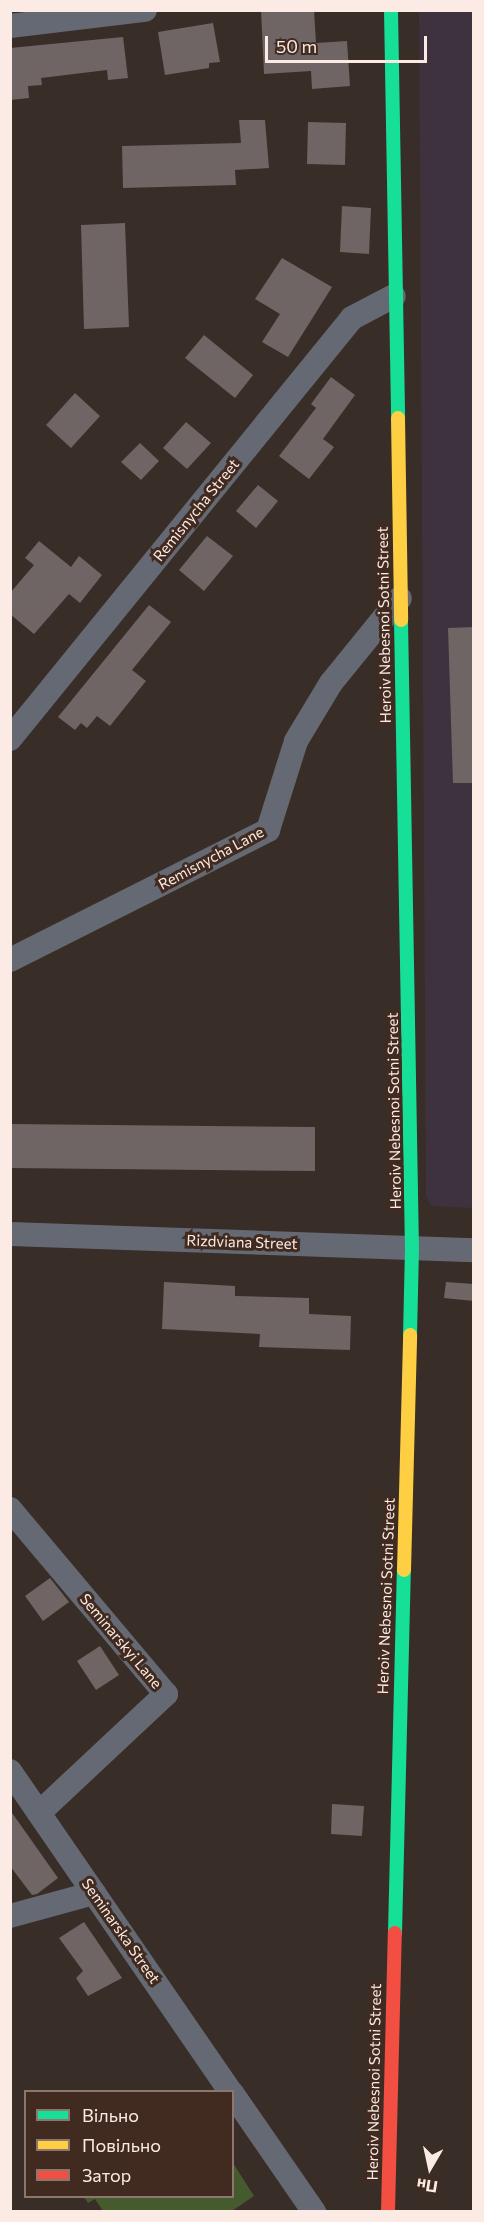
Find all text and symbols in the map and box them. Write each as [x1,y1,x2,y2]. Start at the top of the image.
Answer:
scale bar [268,24,430,62]
text: 50 m [276,35,317,57]
street label: Remisnycha Street [149,455,243,565]
street label: Heroiv Nebesnoi Sotni Street [373,526,395,724]
street label: Remisnycha Lane [155,823,267,893]
street label: Heroiv Nebesnoi Sotni Street [383,1012,405,1210]
street label: Rizdviana Street [186,1231,298,1253]
street label: Heroiv Nebesnoi Sotni Street [374,1497,398,1695]
street label: Seminarskyi Lane [76,1590,166,1692]
street label: Seminarska Street [78,1875,164,1987]
street label: Heroiv Nebesnoi Sotni Street [363,1983,385,2181]
legend [24,2090,234,2198]
text: Вільно [82,2104,139,2126]
text: Повільно [82,2134,161,2156]
north arrow [400,2138,460,2198]
text: Затор [82,2164,131,2186]
text: Пн [415,2175,439,2197]

